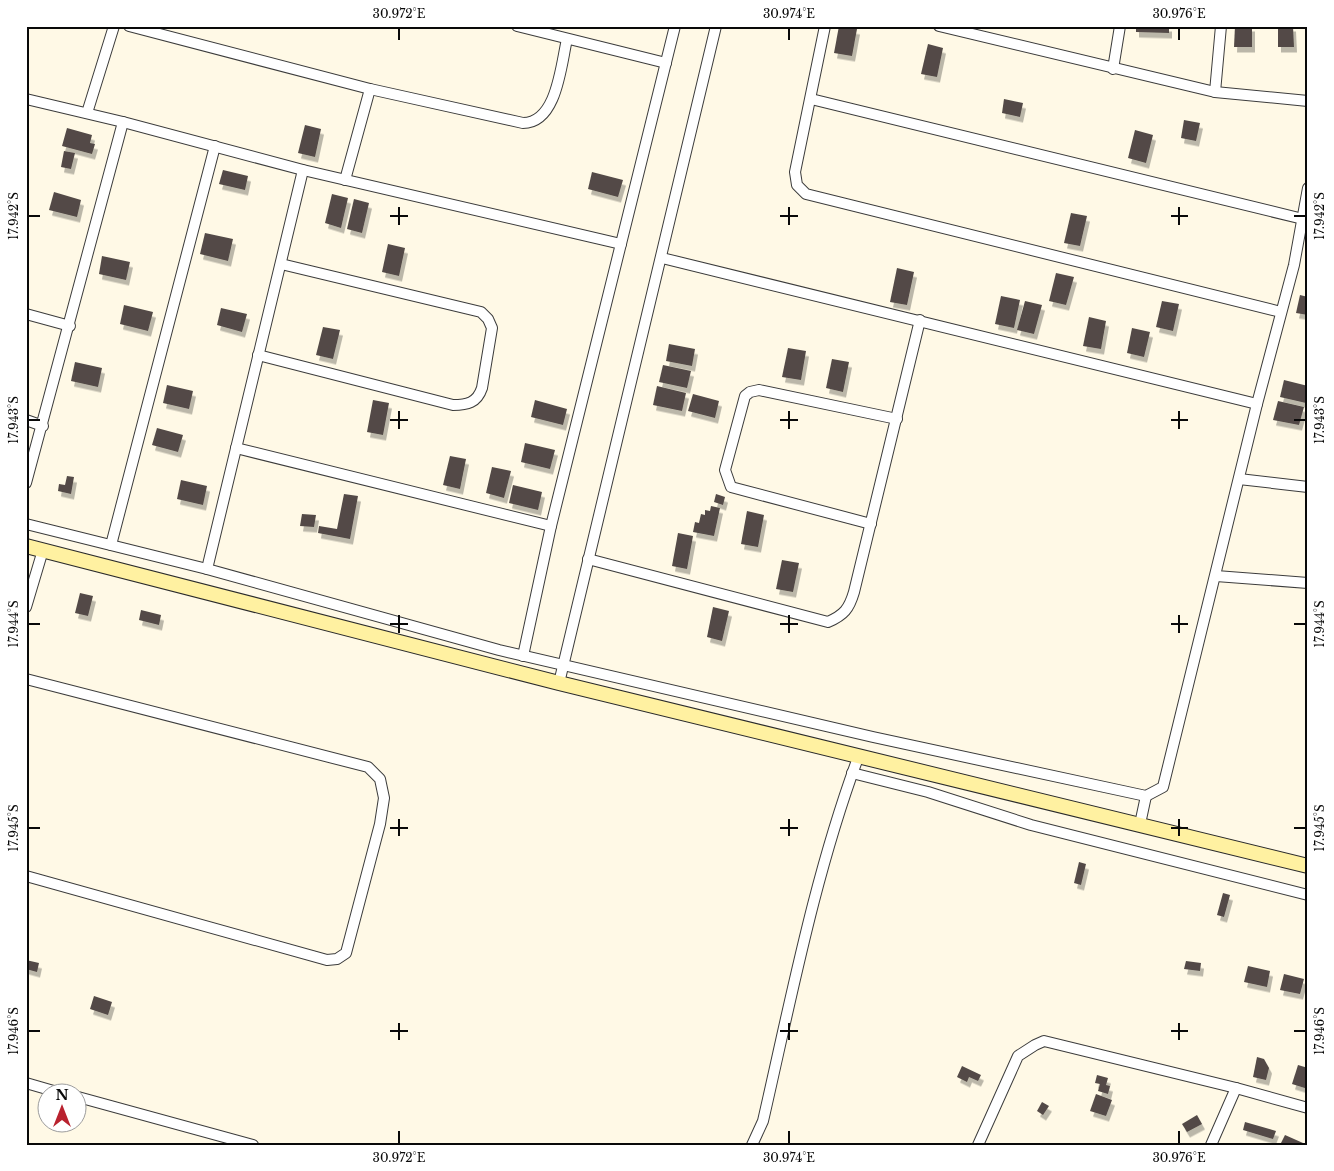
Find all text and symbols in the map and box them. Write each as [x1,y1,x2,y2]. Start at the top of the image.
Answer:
text: 30.972°E [373,6,426,21]
text: 30.974°E [763,6,815,21]
text: 30.976°E [1152,6,1206,21]
text: 17.942°S [6,192,21,240]
text: 17.942°S [1312,192,1327,240]
text: 17.943°S [6,396,21,444]
text: 17.943°S [1312,396,1327,444]
text: 17.944°S [6,600,21,648]
text: 17.944°S [1312,600,1327,648]
text: 17.945°S [6,804,21,852]
text: 17.945°S [1312,804,1327,852]
text: 17.946°S [6,1007,21,1055]
text: 17.946°S [1312,1007,1327,1055]
north arrow [38,1084,88,1134]
text: N [55,1086,69,1104]
text: 30.972°E [373,1150,426,1165]
text: 30.974°E [763,1150,815,1165]
text: 30.976°E [1152,1150,1206,1165]

